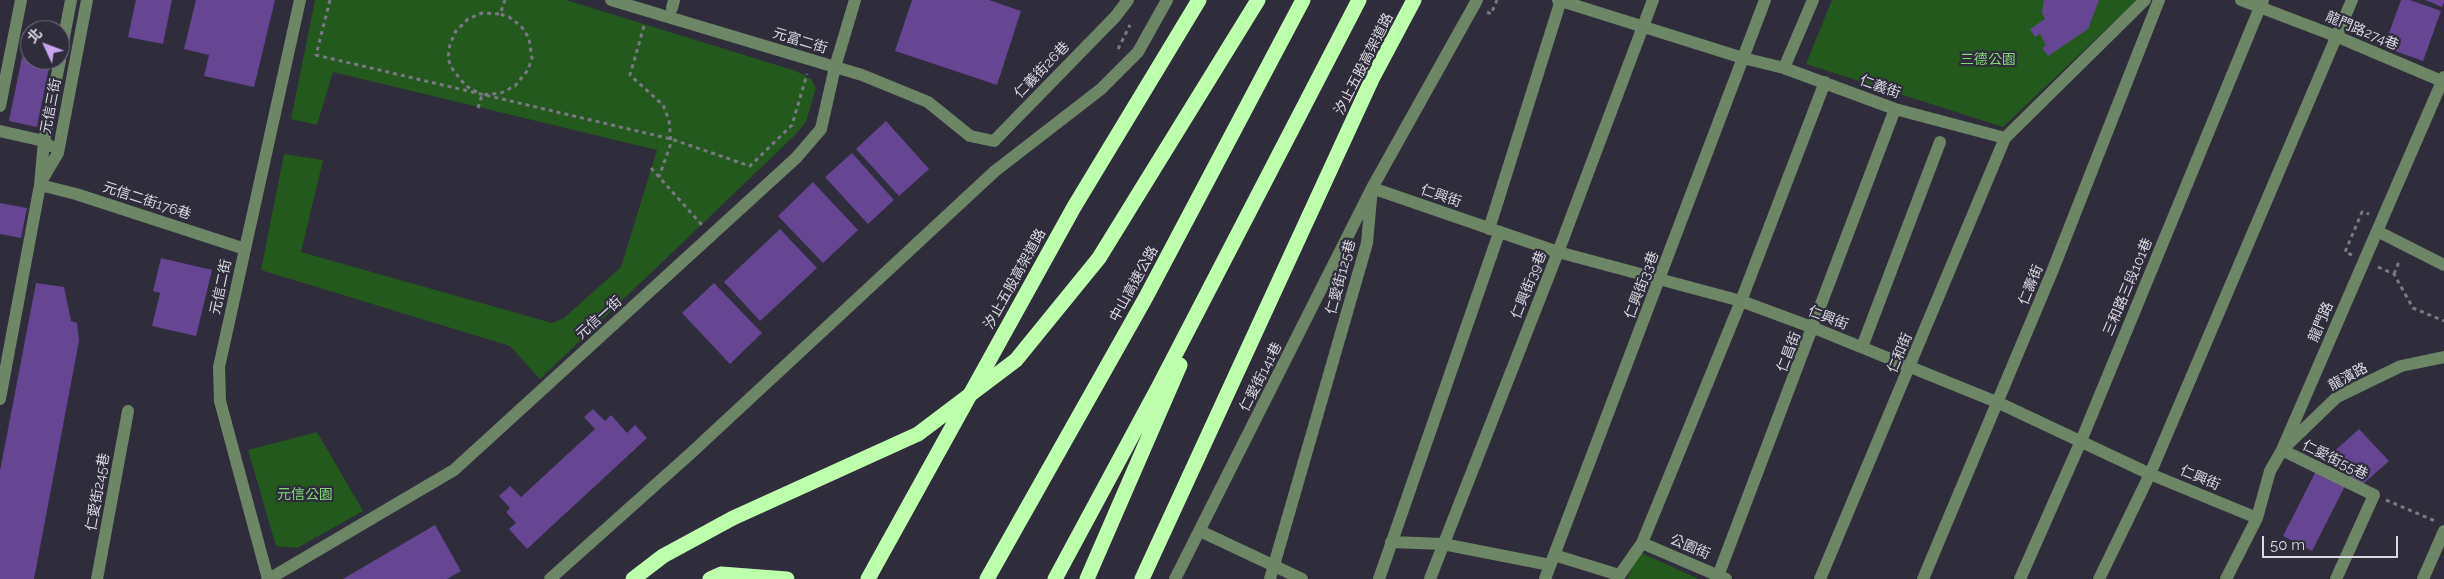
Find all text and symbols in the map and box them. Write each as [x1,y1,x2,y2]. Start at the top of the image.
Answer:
street label: 龍門路274巷 [2323,8,2401,54]
street label: 汐止五股高架道路 [1331,10,1397,118]
north arrow [20,20,70,70]
text: 北 [24,25,45,46]
street label: 元富二街 [771,25,829,57]
street label: 仁義街26巷 [1011,38,1073,102]
park label: 三德公園 [1960,52,2016,68]
street label: 仁義街 [1857,72,1903,102]
street label: 元信三街 [37,77,65,135]
street label: 元信二街176巷 [101,179,193,223]
street label: 仁興街 [1418,181,1464,211]
street label: 汐止五股高架道路 [981,226,1049,332]
street label: 三和路三段101巷 [2100,236,2156,338]
street label: 仁愛街125巷 [1323,238,1359,316]
street label: 中山高速公路 [1106,243,1162,325]
street label: 仁興街39巷 [1508,249,1550,321]
street label: 仁興街33巷 [1621,249,1663,321]
street label: 元信二街 [207,258,235,316]
street label: 仁壽街 [2015,262,2047,308]
street label: 元信一街 [573,293,625,343]
street label: 龍門路 [2305,299,2337,345]
street label: 仁興街 [1805,303,1851,333]
street label: 仁昌街 [1774,329,1804,375]
street label: 仁和街 [1884,330,1916,376]
street label: 仁愛街141巷 [1236,339,1286,415]
street label: 龍濱路 [2326,359,2370,395]
street label: 仁愛街55巷 [2299,437,2371,483]
street label: 仁愛街245巷 [83,452,113,532]
street label: 仁興街 [2177,462,2223,494]
park label: 元信公園 [277,487,333,503]
scale bar [2264,526,2400,558]
street label: 公園街 [1667,531,1713,563]
text: 50 m [2270,536,2305,554]

